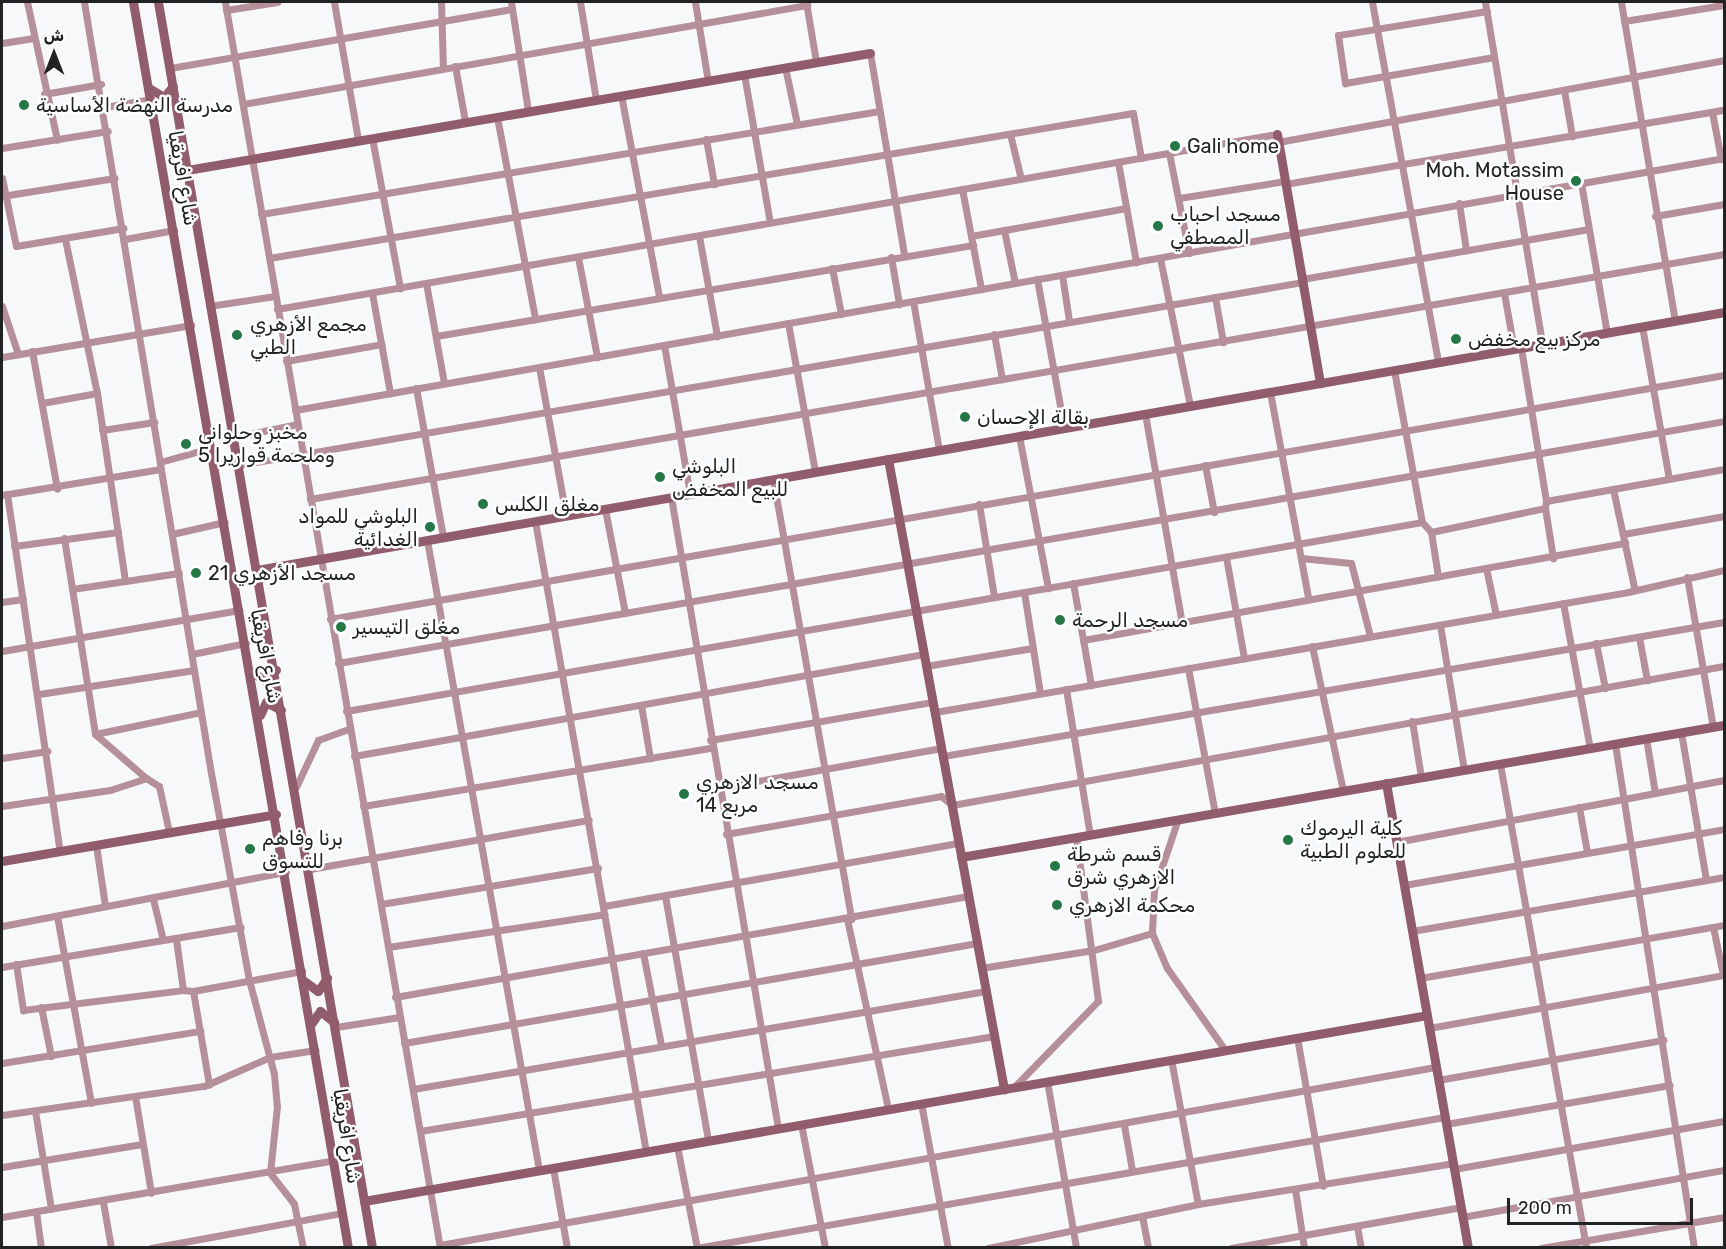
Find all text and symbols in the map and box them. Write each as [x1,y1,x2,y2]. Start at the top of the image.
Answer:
north arrow [24,24,84,84]
text: ش [44,26,64,45]
place label: مدرسة النهضة الأساسية [36,93,233,117]
marker: مدرسة النهضة الأساسية [17,98,31,112]
street label: شارع افريقيا [163,128,203,228]
place label: Gali home [1187,134,1279,158]
marker: Gali home [1168,139,1182,153]
place label: Moh. Motassim House [1425,158,1564,205]
marker: Moh. Motassim House [1569,174,1583,188]
place label: مسجد احباب المصطفي [1170,202,1281,249]
marker: مسجد احباب المصطفي [1151,219,1165,233]
place label: مجمع الأزهري الطبي [250,312,367,359]
marker: مجمع الأزهري الطبي [228,326,246,344]
place label: مركز بيع مخفض [1468,327,1600,351]
marker: مركز بيع مخفض [1449,332,1463,346]
place label: بقالة الإحسان [977,405,1089,429]
marker: بقالة الإحسان [958,410,972,424]
place label: مخبز وحلواني وملحمة قواريرا 5 [198,420,335,467]
marker: مخبز وحلواني وملحمة قواريرا 5 [179,437,193,451]
place label: البلوشي للبيع المخفض [672,454,788,501]
marker: البلوشي للبيع المخفض [653,470,667,484]
place label: مغلق الكلس [495,492,599,516]
marker: مغلق الكلس [476,497,490,511]
place label: البلوشي للمواد الغدائية [298,504,418,551]
marker: البلوشي للمواد الغدائية [423,520,437,534]
place label: مسجد الأزهري 21 [208,561,356,585]
marker: مسجد الأزهري 21 [189,566,203,580]
street label: شارع افريقيا [245,606,287,706]
place label: مسجد الرحمة [1072,608,1188,632]
marker: مسجد الرحمة [1053,613,1067,627]
place label: مغلق التيسير [353,615,460,639]
marker: مغلق التيسير [334,620,348,634]
place label: مسجد الازهري مربع 14 [696,771,819,818]
marker: مسجد الازهري مربع 14 [677,787,691,801]
place label: كلية اليرموك للعلوم الطبية [1300,816,1406,863]
place label: برنا وفاهم للتسوق [262,826,343,873]
marker: كلية اليرموك للعلوم الطبية [1281,833,1295,847]
marker: برنا وفاهم للتسوق [243,842,257,856]
place label: قسم شرطة الازهري شرق [1067,843,1175,890]
marker: قسم شرطة الازهري شرق [1048,859,1062,873]
place label: محكمة الازهري [1069,893,1195,917]
marker: محكمة الازهري [1050,898,1064,912]
street label: شارع افريقيا [328,1086,366,1186]
scale bar [1510,1186,1696,1224]
text: 200 m [1518,1197,1572,1219]

